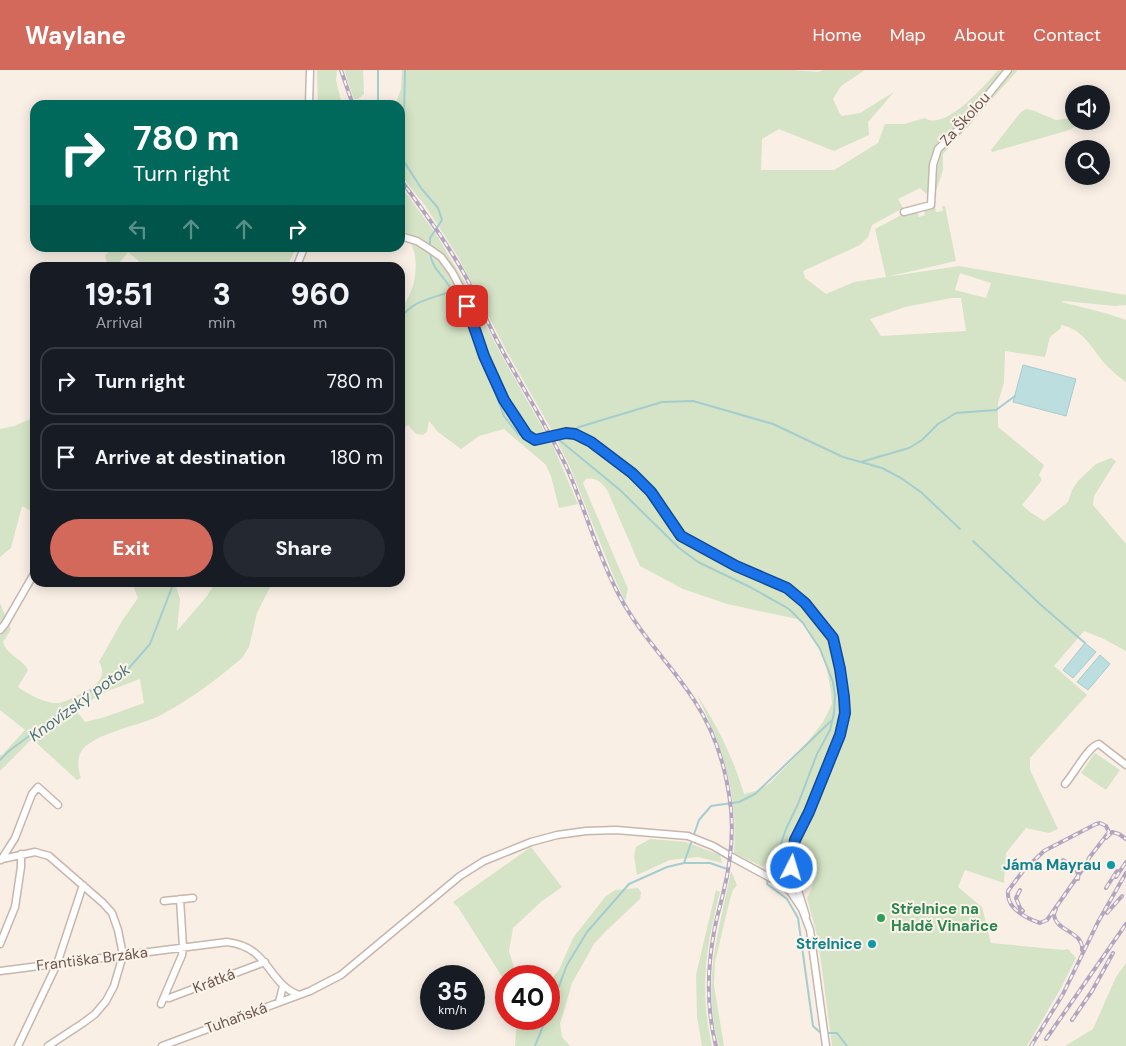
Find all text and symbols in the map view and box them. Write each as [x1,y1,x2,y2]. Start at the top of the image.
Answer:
text: Waylane [25,20,126,51]
text: Home [812,23,862,47]
text: Map [890,23,926,47]
text: About [954,23,1005,47]
text: Contact [1033,23,1101,47]
map controls [1065,85,1110,185]
button: sound [1065,85,1110,130]
street label: Za Školou [936,88,994,150]
text: 780 m [133,115,240,161]
icon: right [50,120,115,185]
button: search [1065,140,1110,185]
text: Turn right [133,159,230,188]
icon: left [124,215,152,243]
icon: ahead [177,215,205,243]
icon: ahead [230,215,258,243]
icon: right [283,215,311,243]
text: 19:51 [85,275,153,314]
text: 3 [213,275,231,314]
text: 960 [291,275,350,314]
pin [446,285,488,327]
icon: arrive [453,292,481,320]
text: Arrival [96,312,142,333]
text: min [208,312,235,333]
text: m [313,312,327,333]
icon: right [52,367,80,395]
text: Turn right [95,369,185,394]
text: 780 m [327,369,383,394]
icon: arrive [52,443,80,471]
text: Arrive at destination [95,445,286,470]
text: 180 m [331,445,383,470]
button: Exit [50,519,213,577]
button: Share [223,519,385,577]
water label: Knovízský potok [25,658,135,746]
position arrow [765,841,817,893]
place label: Jáma Mayrau [1003,855,1101,875]
marker: Jáma Mayrau [1105,859,1117,871]
place label: Střelnice na Haldě Vinařice [891,899,998,936]
marker: Střelnice na Haldě Vinařice [875,912,887,924]
place label: Střelnice [796,934,862,954]
marker: Střelnice [866,938,878,950]
street label: Františka Brzáka [35,942,149,976]
street label: Krátká [190,964,238,998]
speed limit sign: 40 [495,965,560,1030]
text: 35 [437,975,468,1008]
street label: Tuhaňská [202,998,270,1038]
text: km/h [438,1002,467,1018]

